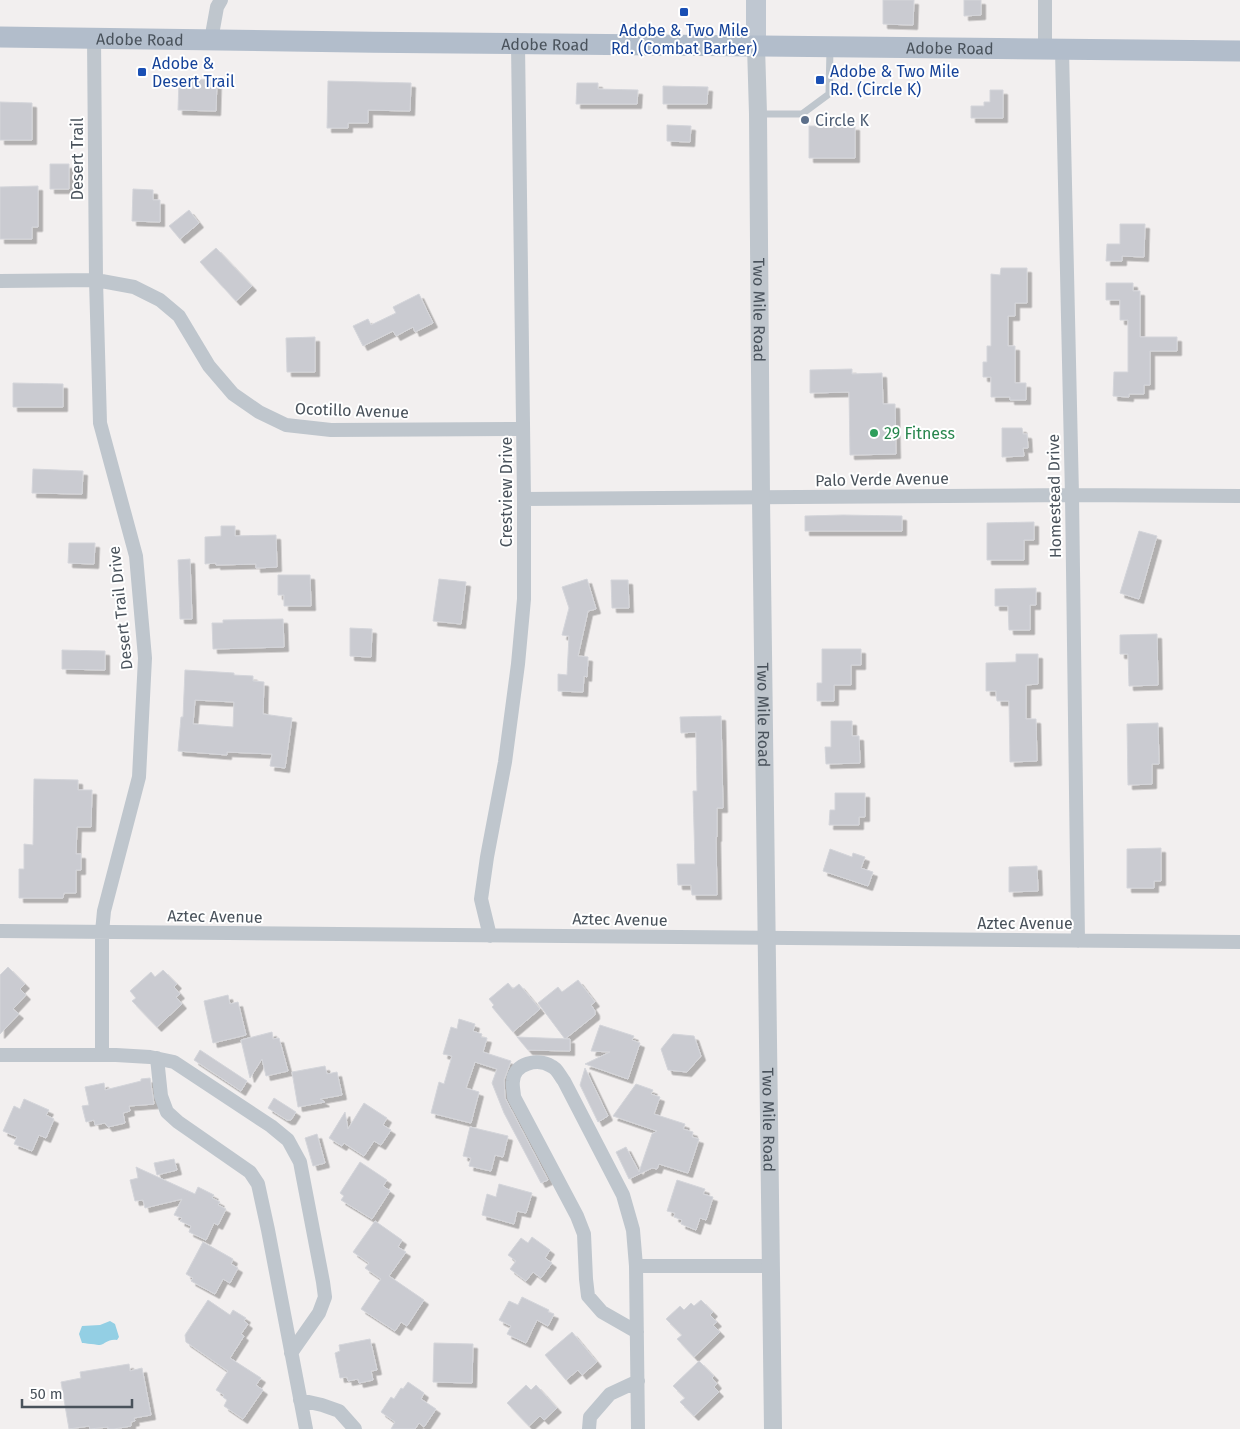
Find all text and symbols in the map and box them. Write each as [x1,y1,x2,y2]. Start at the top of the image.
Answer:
marker: Adobe & Two Mile Rd. (Combat Barber) [678,6,690,18]
place label: Adobe & Two Mile Rd. (Combat Barber) [611,21,757,58]
street label: Adobe Road [96,29,184,50]
street label: Adobe Road [501,35,589,55]
street label: Adobe Road [906,38,994,58]
place label: Adobe & Desert Trail [152,54,235,91]
place label: Adobe & Two Mile Rd. (Circle K) [830,62,960,99]
marker: Adobe & Desert Trail [136,66,148,78]
marker: Adobe & Two Mile Rd. (Circle K) [814,74,826,86]
place label: Circle K [815,111,869,130]
marker: Circle K [799,114,811,126]
street label: Desert Trail [68,117,87,200]
street label: Two Mile Road [749,258,769,362]
street label: Ocotillo Avenue [295,399,409,422]
place label: 29 Fitness [884,424,955,443]
marker: 29 Fitness [868,427,880,439]
street label: Homestead Drive [1044,434,1065,558]
street label: Crestview Drive [497,437,516,547]
street label: Palo Verde Avenue [815,469,949,490]
street label: Desert Trail Drive [105,545,136,671]
street label: Two Mile Road [753,663,773,767]
street label: Aztec Avenue [167,906,263,927]
street label: Aztec Avenue [572,909,668,930]
street label: Aztec Avenue [977,914,1073,933]
street label: Two Mile Road [758,1068,779,1172]
scale bar [22,1376,132,1408]
text: 50 m [30,1385,63,1403]

